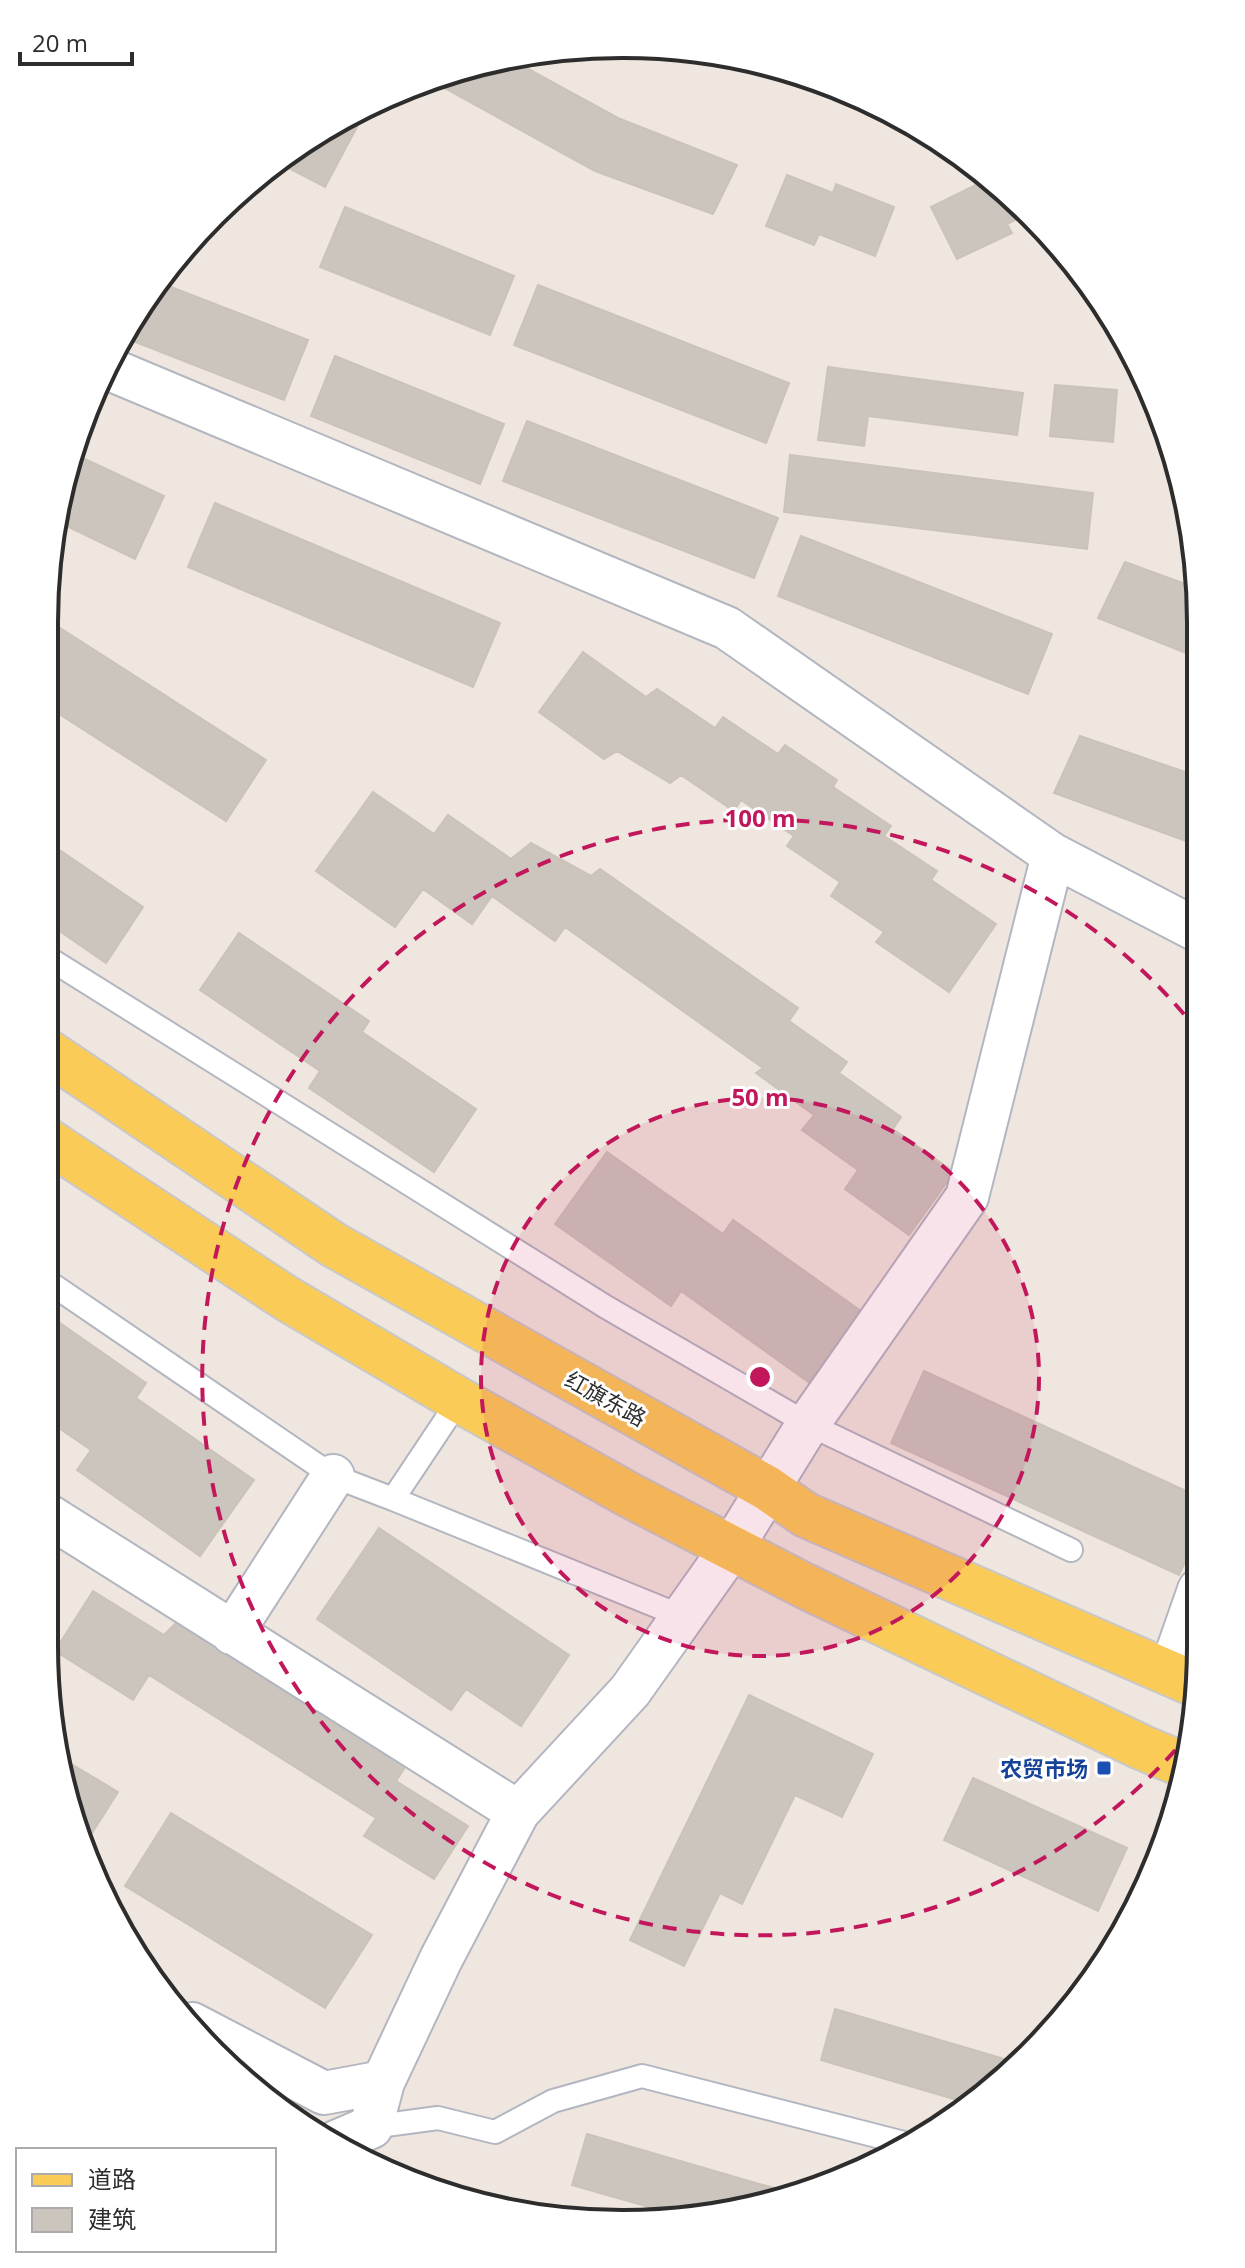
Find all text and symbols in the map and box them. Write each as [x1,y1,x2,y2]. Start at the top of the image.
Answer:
scale bar [20,16,132,66]
text: 20 m [32,26,88,59]
text: 100 m [725,801,795,834]
text: 50 m [731,1080,789,1113]
centre of rings [746,1363,774,1391]
street label: 红旗东路 [560,1364,652,1432]
place label: 农贸市场 [1000,1753,1088,1783]
marker: 农贸市场 [1095,1759,1113,1777]
legend [16,2148,276,2252]
text: 道路 [88,2162,136,2195]
text: 建筑 [88,2202,136,2235]

